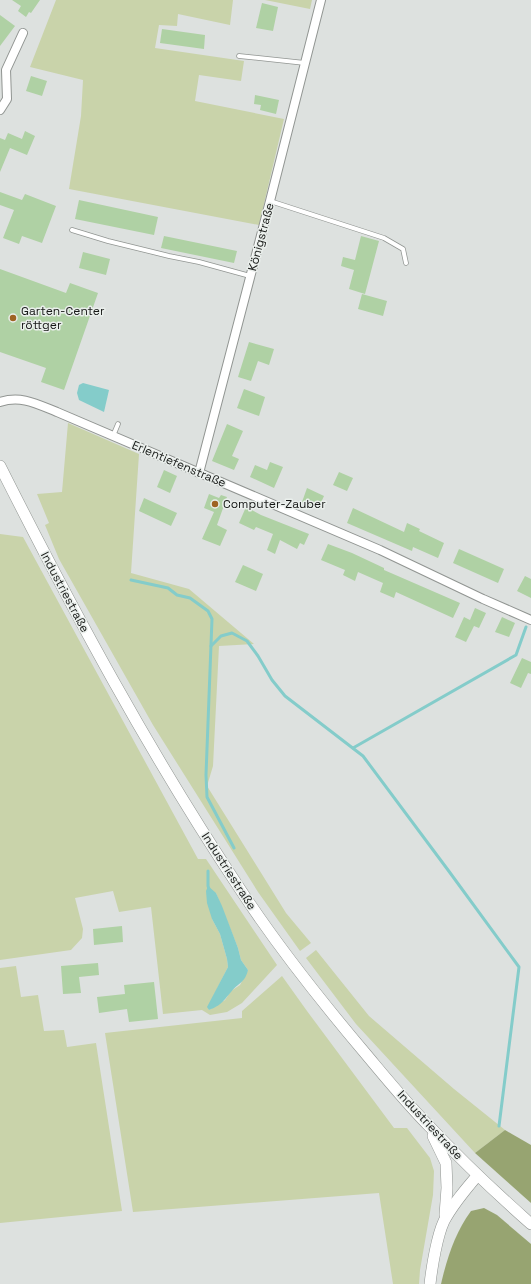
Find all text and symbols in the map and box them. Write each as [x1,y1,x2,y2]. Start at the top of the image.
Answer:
street label: Königstraße [244,201,278,273]
place label: Garten-Center röttger [21,303,105,333]
marker: Garten-Center röttger [8,313,18,323]
street label: Erlentiefenstraße [129,437,229,491]
place label: Computer-Zauber [223,496,326,512]
marker: Computer-Zauber [210,499,220,509]
street label: Industriestraße [37,549,93,635]
street label: Industriestraße [198,829,260,913]
street label: Industriestraße [394,1087,466,1163]

